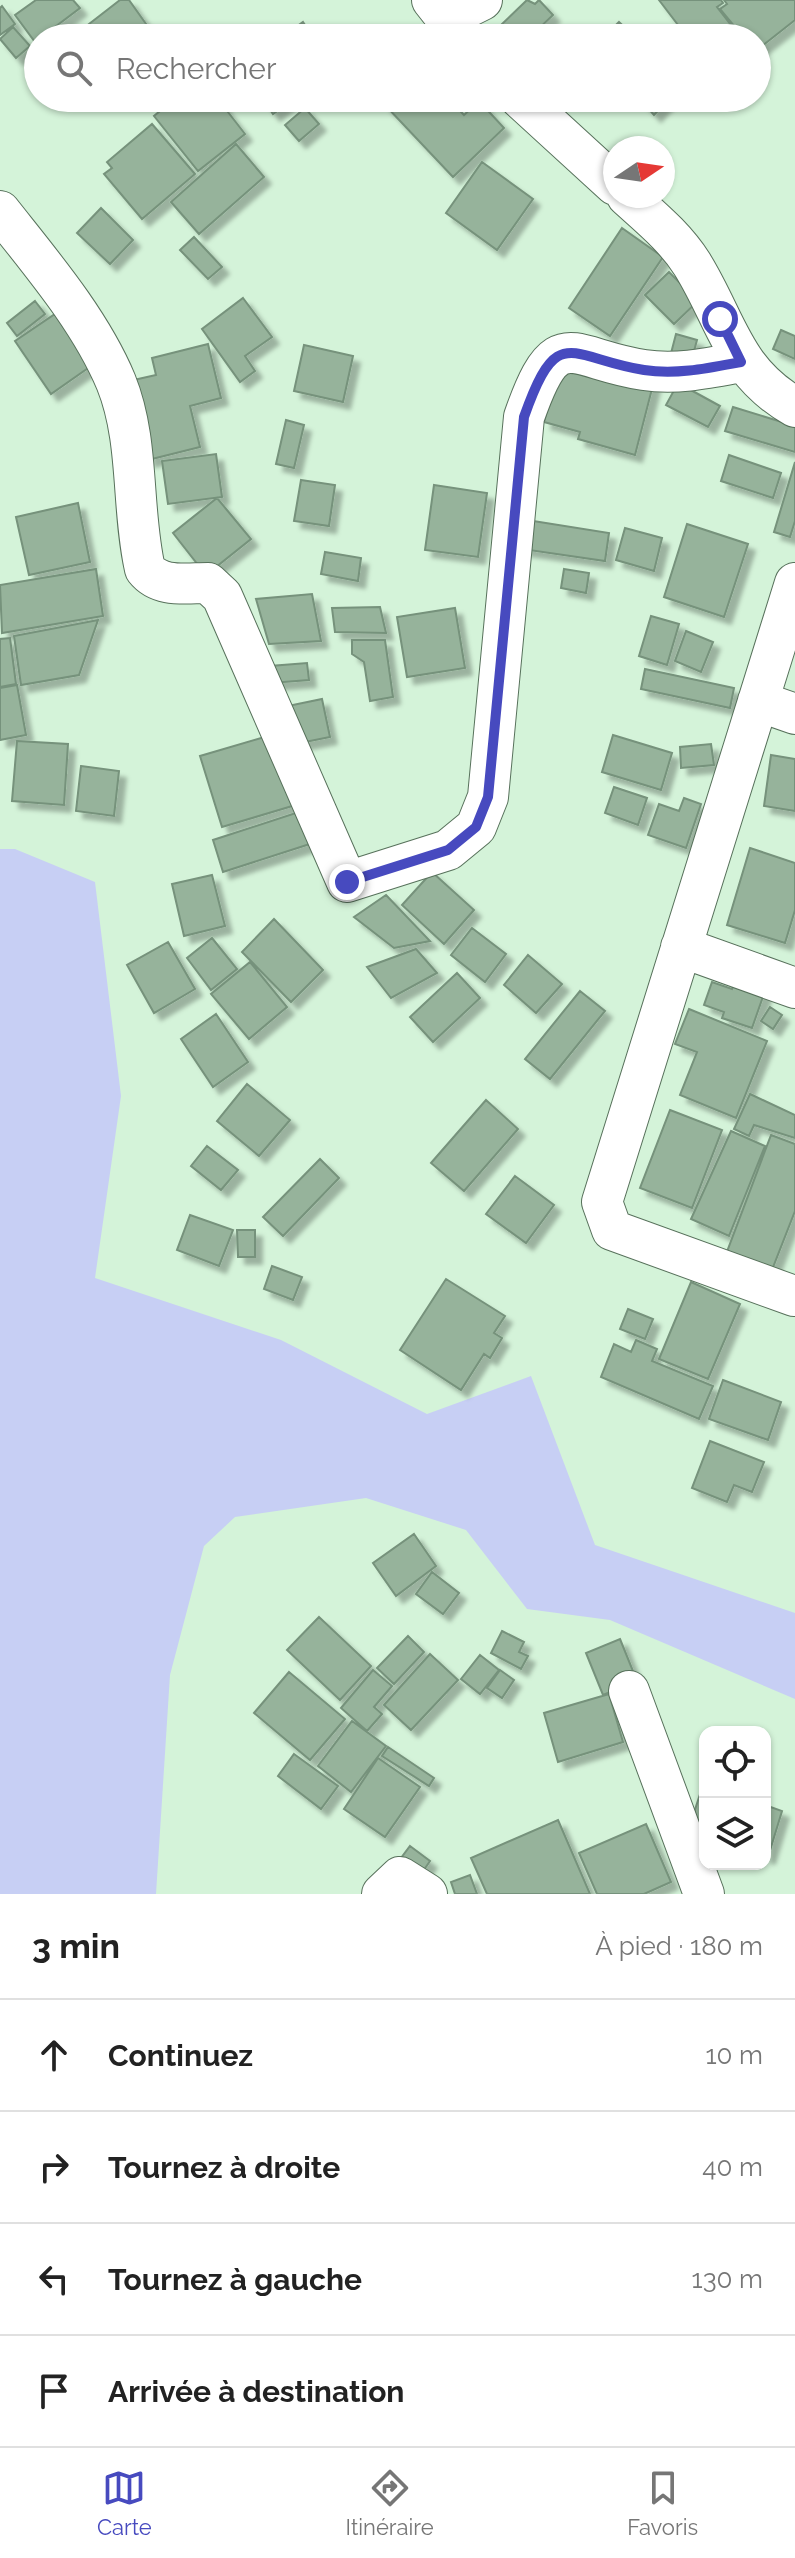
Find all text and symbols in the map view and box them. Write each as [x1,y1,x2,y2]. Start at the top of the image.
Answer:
search box [24,24,771,112]
icon: search [52,46,96,90]
text: Rechercher [116,51,276,86]
north arrow [603,136,675,208]
route start [702,301,738,337]
route end [329,864,365,900]
map controls [699,1726,771,1870]
button: locate [699,1726,771,1798]
button: layers [699,1798,771,1870]
text: 3 min [32,1926,120,1966]
text: À pied · 180 m [595,1931,763,1961]
icon: ahead [32,2033,76,2077]
text: Continuez [108,2038,253,2073]
text: 10 m [705,2040,763,2070]
icon: right [32,2145,76,2189]
text: Tournez à droite [108,2150,340,2185]
text: 40 m [702,2152,763,2182]
icon: left [32,2257,76,2301]
text: Tournez à gauche [108,2262,362,2297]
text: 130 m [692,2264,763,2294]
icon: arrive [32,2369,76,2413]
text: Arrivée à destination [108,2374,404,2409]
tab: Carte [97,2466,152,2540]
tab: Itinéraire [346,2466,434,2540]
tab: Favoris [627,2466,698,2540]

